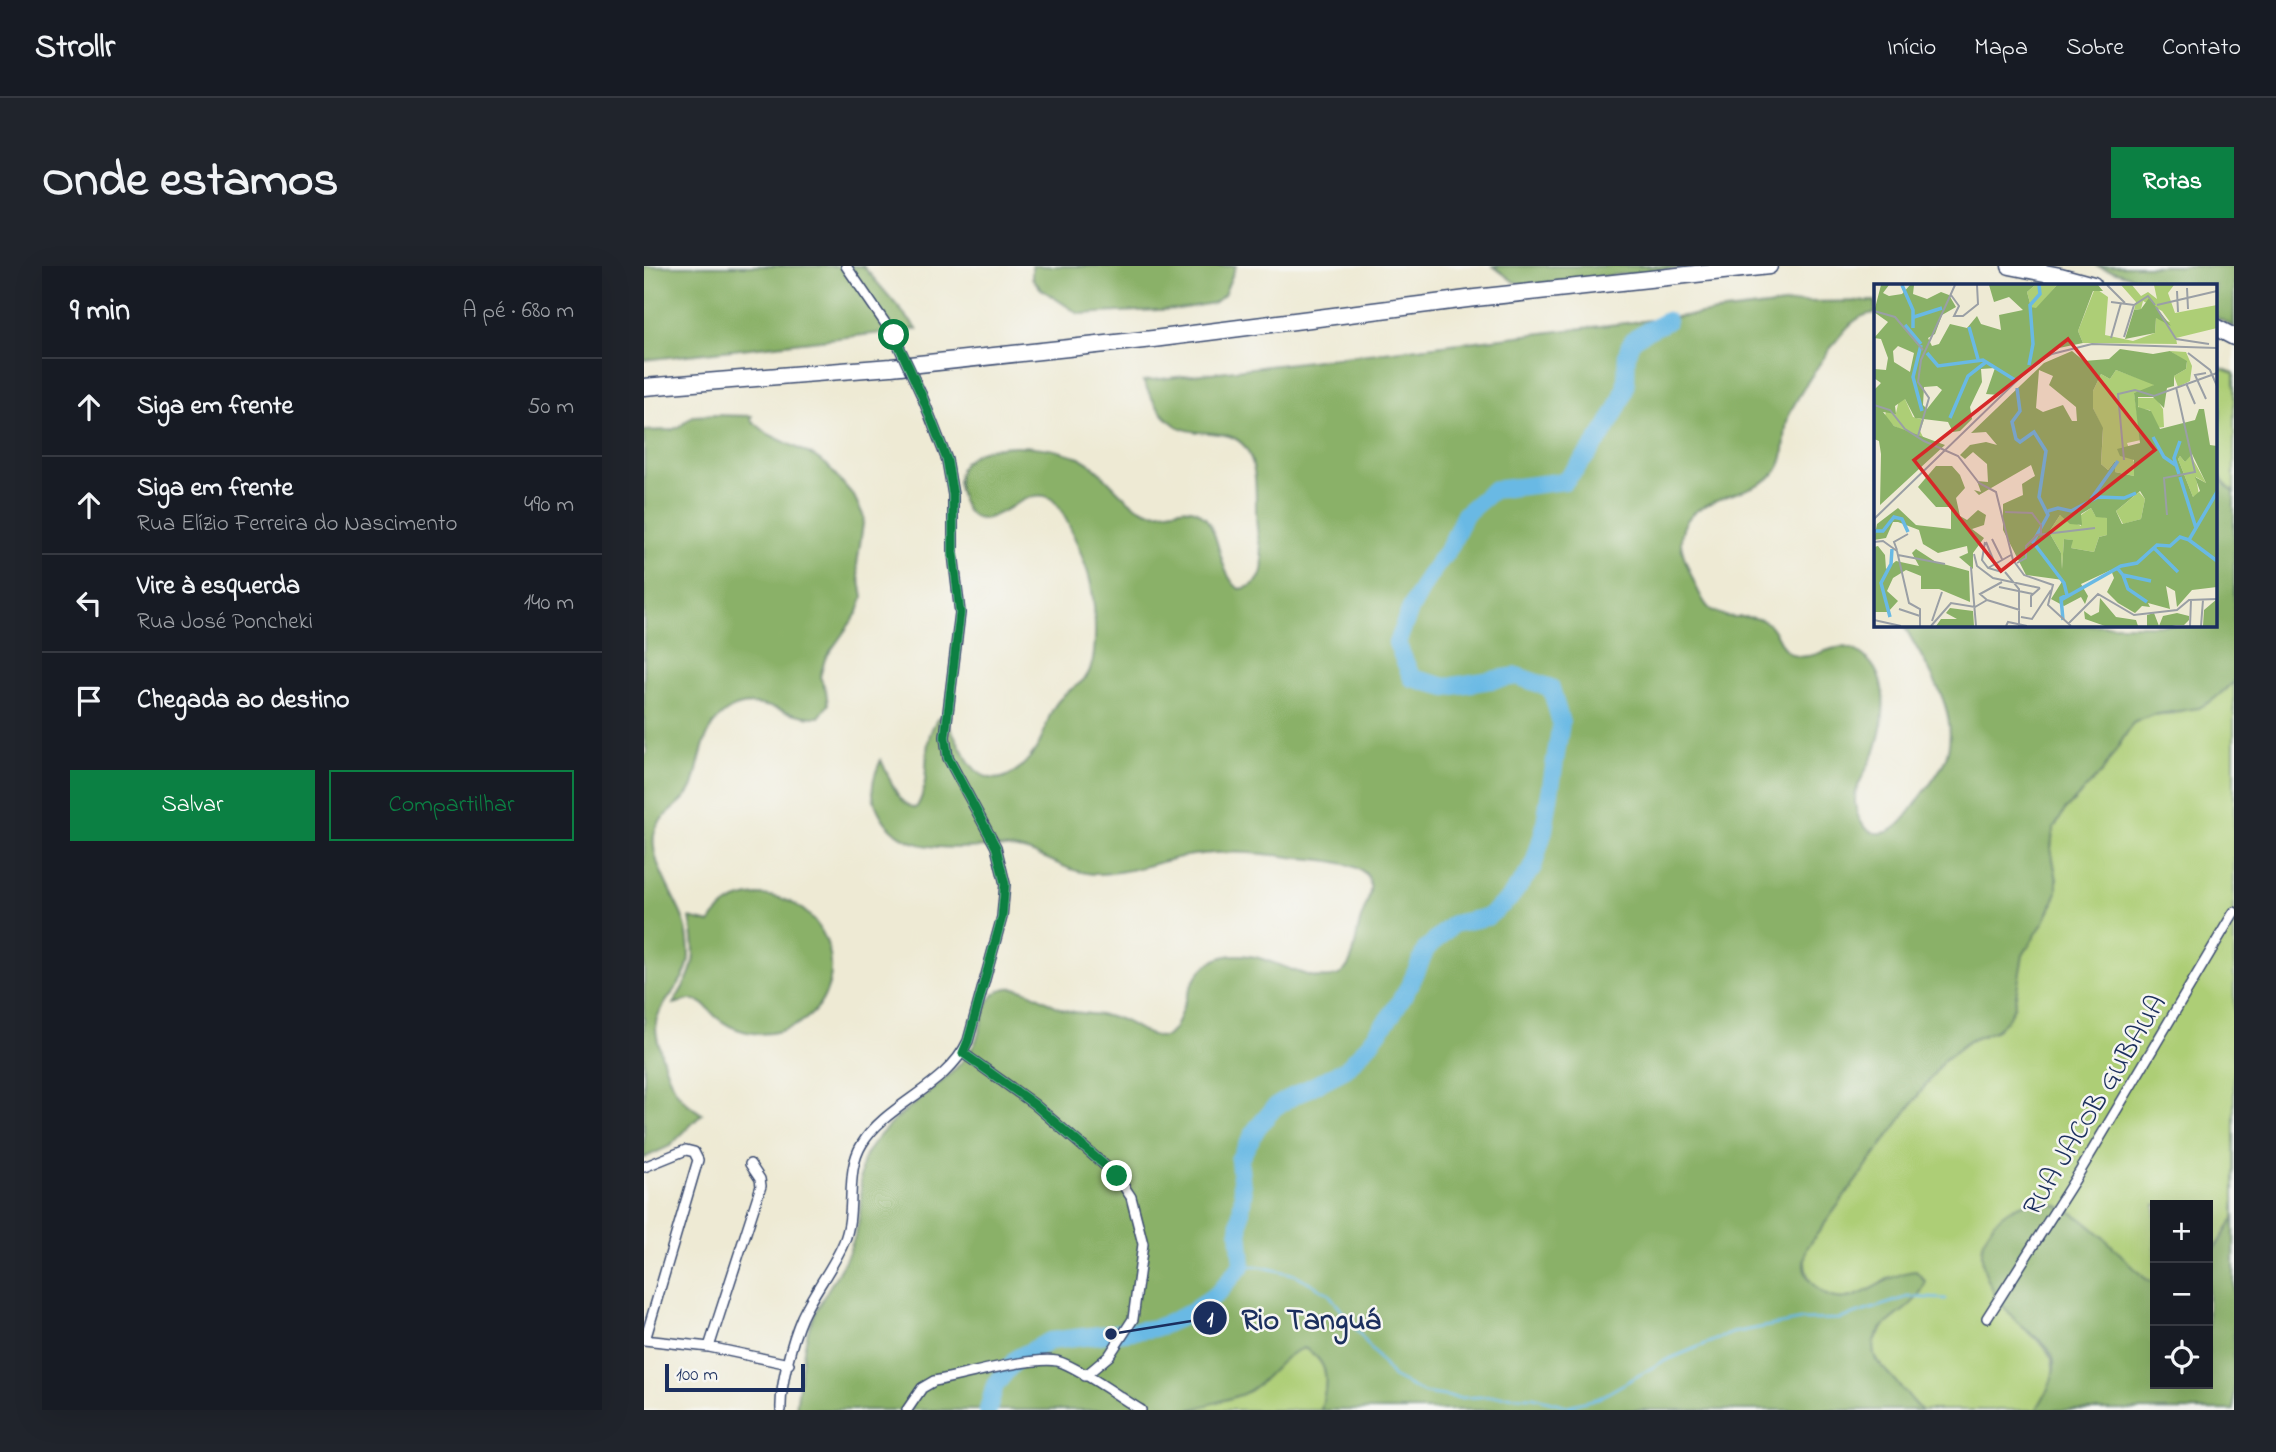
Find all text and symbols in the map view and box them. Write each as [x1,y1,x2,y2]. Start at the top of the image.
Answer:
text: Strollr [35,24,115,72]
text: Início [1887,31,1936,66]
text: Mapa [1974,31,2028,66]
text: Sobre [2066,31,2124,66]
text: Contato [2162,31,2241,66]
text: Onde estamos [42,146,338,218]
button: Rotas [2111,147,2234,218]
inset map [1874,284,2217,626]
text: 9 min [70,290,130,334]
text: A pé · 680 m [463,295,574,328]
route start [878,319,909,350]
icon: ahead [70,388,108,426]
text: Siga em frente [137,388,293,426]
text: 50 m [527,391,574,424]
text: Siga em frente [137,470,293,508]
icon: ahead [70,486,108,524]
text: 490 m [524,489,574,522]
text: Rua Elízio Ferreira do Nascimento [137,508,457,541]
text: Vire à esquerda [137,568,300,606]
icon: left [70,584,108,622]
text: 140 m [524,587,574,620]
text: Rua José Poncheki [137,606,313,639]
icon: arrive [70,682,108,720]
text: Chegada ao destino [137,682,349,720]
button: Salvar [70,770,315,841]
button: Compartilhar [329,770,574,841]
street label: RUA JACOB GUBAUA [2014,987,2178,1224]
route end [1101,1160,1132,1191]
map controls [2150,1200,2213,1389]
button: + [2150,1200,2213,1263]
button: − [2150,1263,2213,1326]
callout: Rio Tanguá [1193,1293,1395,1344]
text: Rio Tanguá [1241,1300,1381,1345]
text: 1 [1207,1306,1214,1336]
button: locate [2150,1326,2213,1389]
scale bar [665,1361,805,1393]
text: 100 m [676,1362,718,1389]

